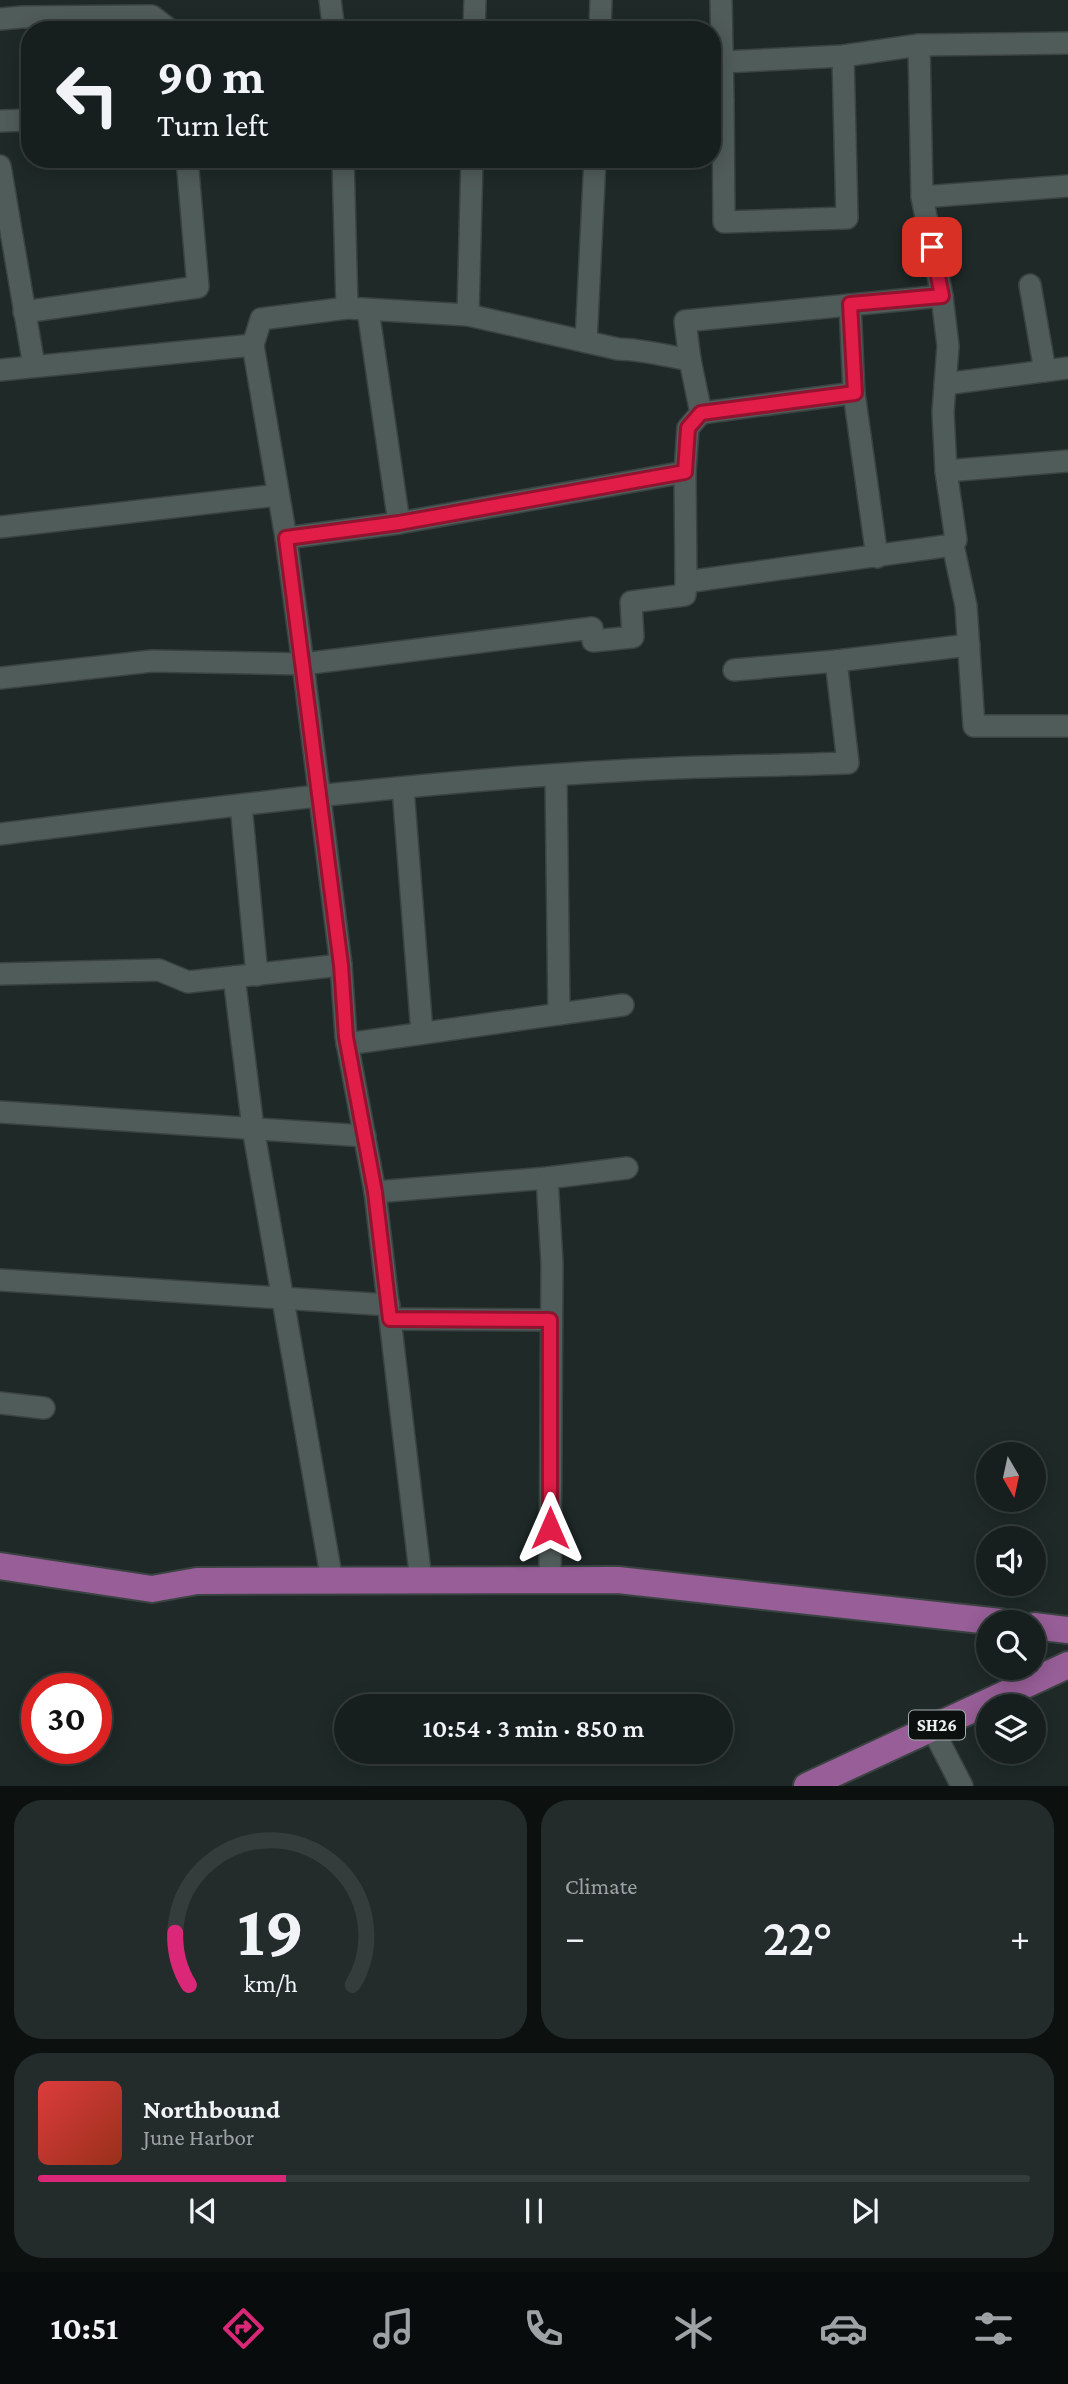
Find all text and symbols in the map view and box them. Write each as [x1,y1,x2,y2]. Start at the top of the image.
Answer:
icon: left [42,49,133,140]
text: 90 m [157,49,264,104]
text: Turn left [157,107,268,143]
pin [902,217,962,277]
icon: arrive [913,228,951,266]
north arrow [976,1442,1046,1512]
map controls [976,1442,1046,1764]
position arrow [513,1491,587,1565]
button: sound [976,1526,1046,1596]
button: search [976,1610,1046,1680]
speed limit sign: 30 [21,1673,112,1764]
button: layers [976,1694,1046,1764]
road number: SH26 [909,1710,965,1740]
text: 10:54 · 3 min · 850 m [423,1714,644,1743]
text: Climate [565,1873,637,1899]
text: 19 [237,1891,304,1972]
text: 22° [763,1908,832,1966]
text: − [565,1916,585,1958]
text: + [1010,1916,1030,1958]
text: km/h [244,1970,297,1997]
text: Northbound [143,2095,280,2124]
text: June Harbor [143,2124,254,2150]
icon: previous [184,2192,222,2230]
icon: pause [515,2192,553,2230]
icon: next [846,2192,884,2230]
icon: directions [219,2304,268,2353]
icon: music [369,2304,418,2353]
icon: phone [519,2304,568,2353]
icon: climate [669,2304,718,2353]
icon: car [819,2304,868,2353]
icon: filters [969,2304,1018,2353]
text: 10:51 [50,2310,118,2346]

